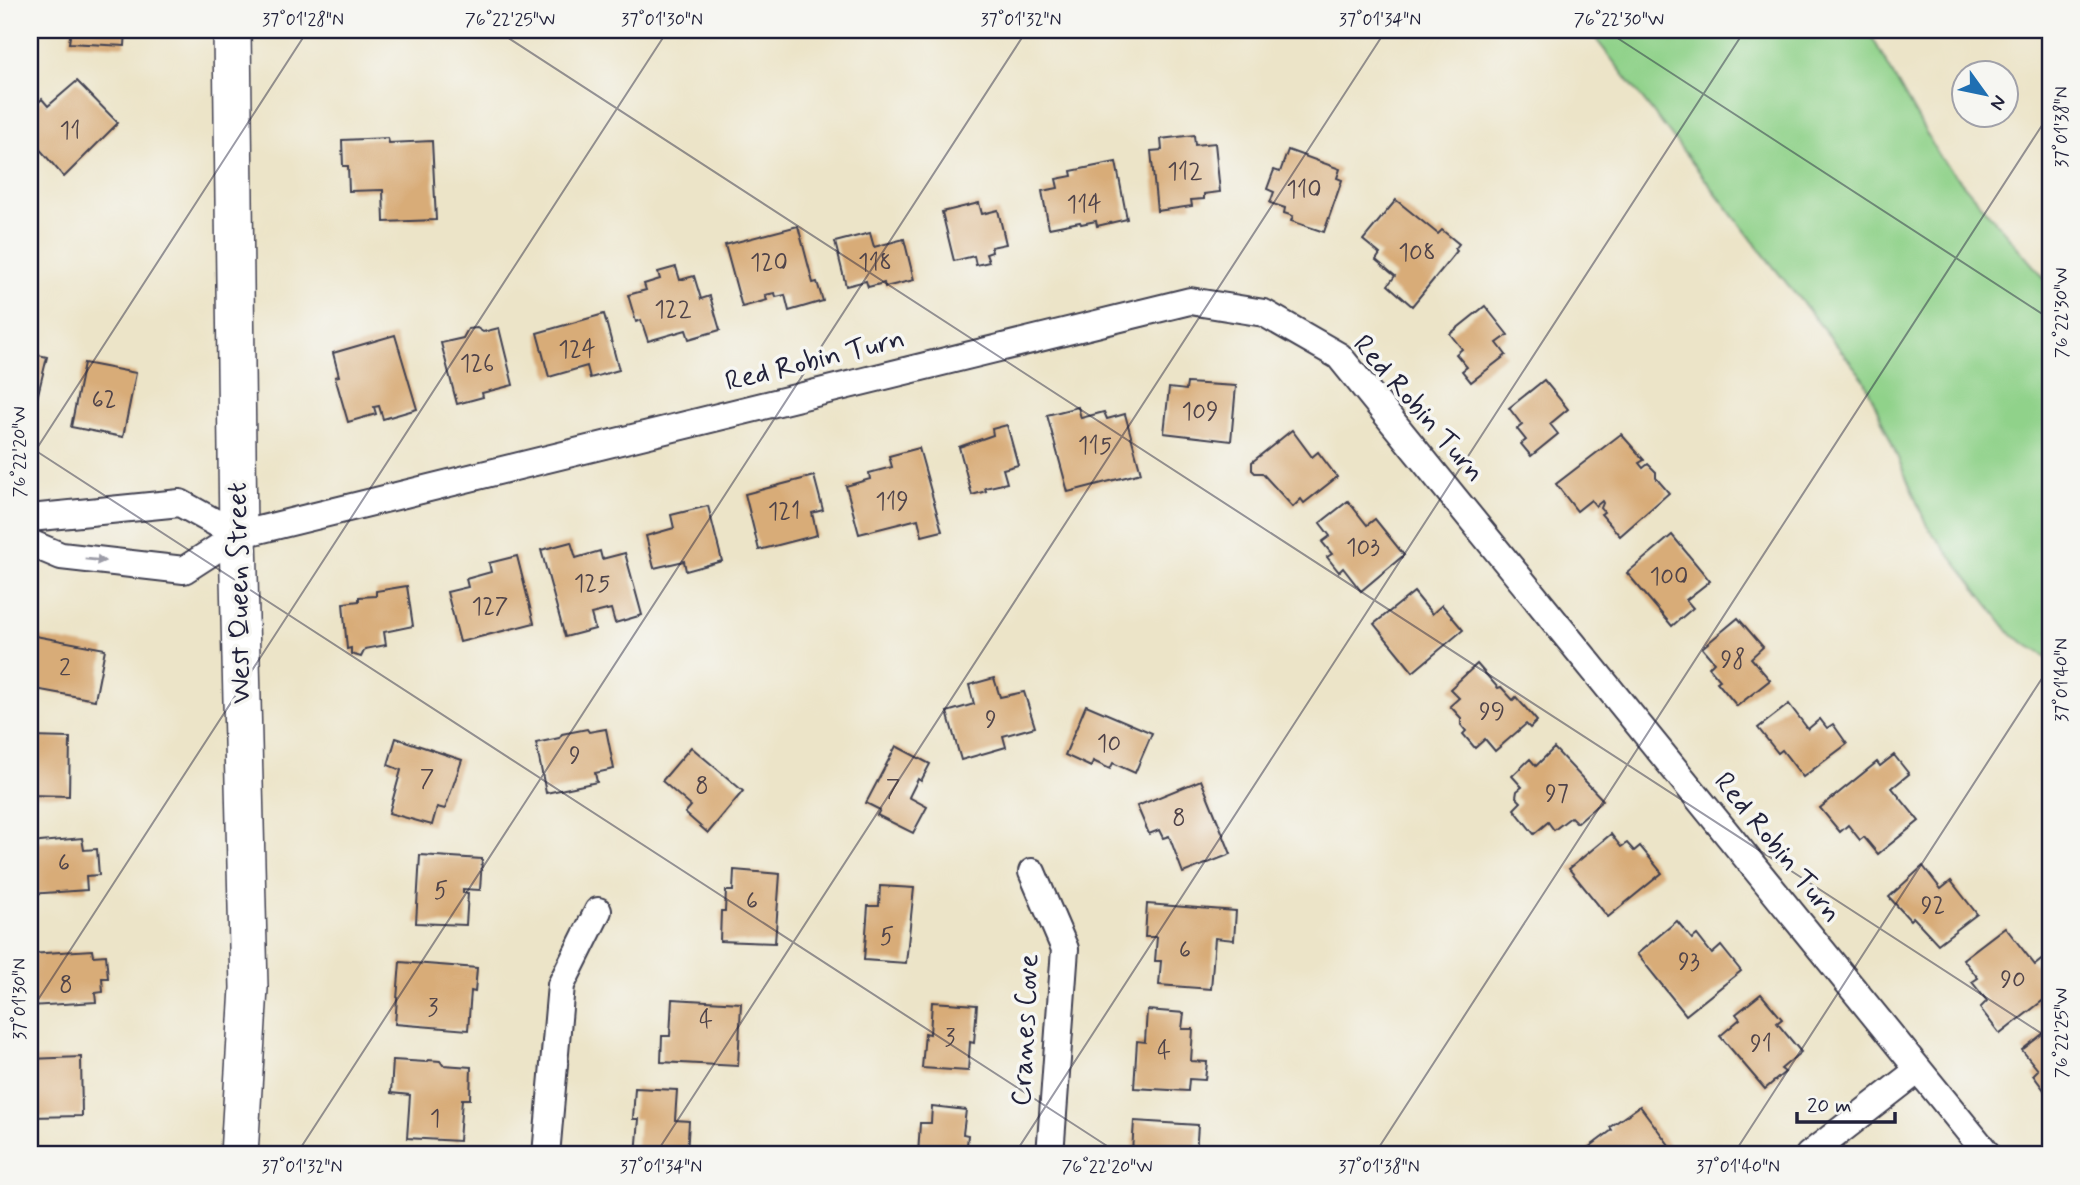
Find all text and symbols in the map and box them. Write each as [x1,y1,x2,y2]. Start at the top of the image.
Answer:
text: 37°01'28"N [262,8,344,32]
text: 76°22'25"W [465,8,555,32]
text: 37°01'30"N [621,8,703,32]
text: 37°01'32"N [980,8,1062,32]
text: 37°01'34"N [1339,8,1421,32]
text: 76°22'30"W [1574,8,1664,32]
north arrow [1951,60,2021,130]
text: 37°01'38"N [2050,86,2074,168]
text: N [1984,90,2012,115]
house number: 11 [59,116,81,147]
house number: 112 [1167,157,1203,188]
house number: 110 [1286,175,1322,206]
house number: 114 [1066,190,1102,221]
house number: 108 [1398,238,1436,269]
house number: 120 [750,248,788,279]
house number: 118 [858,248,892,279]
text: 76°22'30"W [2050,268,2074,358]
house number: 122 [654,295,692,326]
street label: Red Robin Turn [721,321,909,401]
street label: Red Robin Turn [1344,327,1492,491]
house number: 124 [558,335,596,366]
house number: 126 [460,349,494,380]
house number: 62 [92,385,116,416]
house number: 109 [1181,397,1219,428]
text: 76°22'20"W [8,406,32,498]
house number: 115 [1078,431,1112,462]
street label: West Queen Street [220,482,260,704]
house number: 119 [875,487,909,518]
house number: 121 [768,497,800,528]
house number: 103 [1346,533,1380,564]
one-way arrow [84,555,106,566]
house number: 100 [1650,562,1688,593]
house number: 125 [574,569,610,600]
house number: 127 [472,592,508,623]
text: 37°01'40"N [2050,638,2074,722]
house number: 98 [1721,645,1745,676]
house number: 2 [59,653,71,684]
house number: 99 [1479,697,1505,728]
house number: 9 [985,705,997,736]
house number: 10 [1097,729,1121,760]
house number: 9 [569,741,581,772]
house number: 7 [420,764,434,795]
street label: Red Robin Turn [1705,765,1849,931]
house number: 8 [695,771,709,802]
house number: 7 [886,774,900,805]
house number: 97 [1545,779,1569,810]
house number: 8 [1172,803,1186,834]
house number: 6 [58,848,70,879]
house number: 5 [434,876,448,907]
house number: 6 [746,886,758,917]
house number: 92 [1921,891,1945,922]
house number: 5 [880,922,894,953]
house number: 6 [1179,935,1191,966]
house number: 93 [1678,947,1700,978]
street label: Cranes Cove [1004,953,1048,1107]
text: 37°01'30"N [8,958,32,1040]
house number: 90 [2000,965,2026,996]
house number: 8 [59,970,73,1001]
text: 76°22'25"W [2050,988,2074,1078]
house number: 3 [428,993,439,1024]
house number: 4 [699,1005,713,1036]
house number: 3 [945,1023,956,1054]
house number: 91 [1750,1029,1772,1060]
house number: 4 [1157,1036,1171,1067]
scale bar [1797,1080,1895,1124]
text: 20 m [1807,1092,1852,1120]
house number: 1 [430,1104,440,1135]
text: 37°01'32"N [261,1155,343,1179]
text: 37°01'34"N [620,1155,702,1179]
text: 76°22'20"W [1061,1155,1153,1179]
text: 37°01'38"N [1338,1155,1420,1179]
text: 37°01'40"N [1696,1155,1780,1179]

